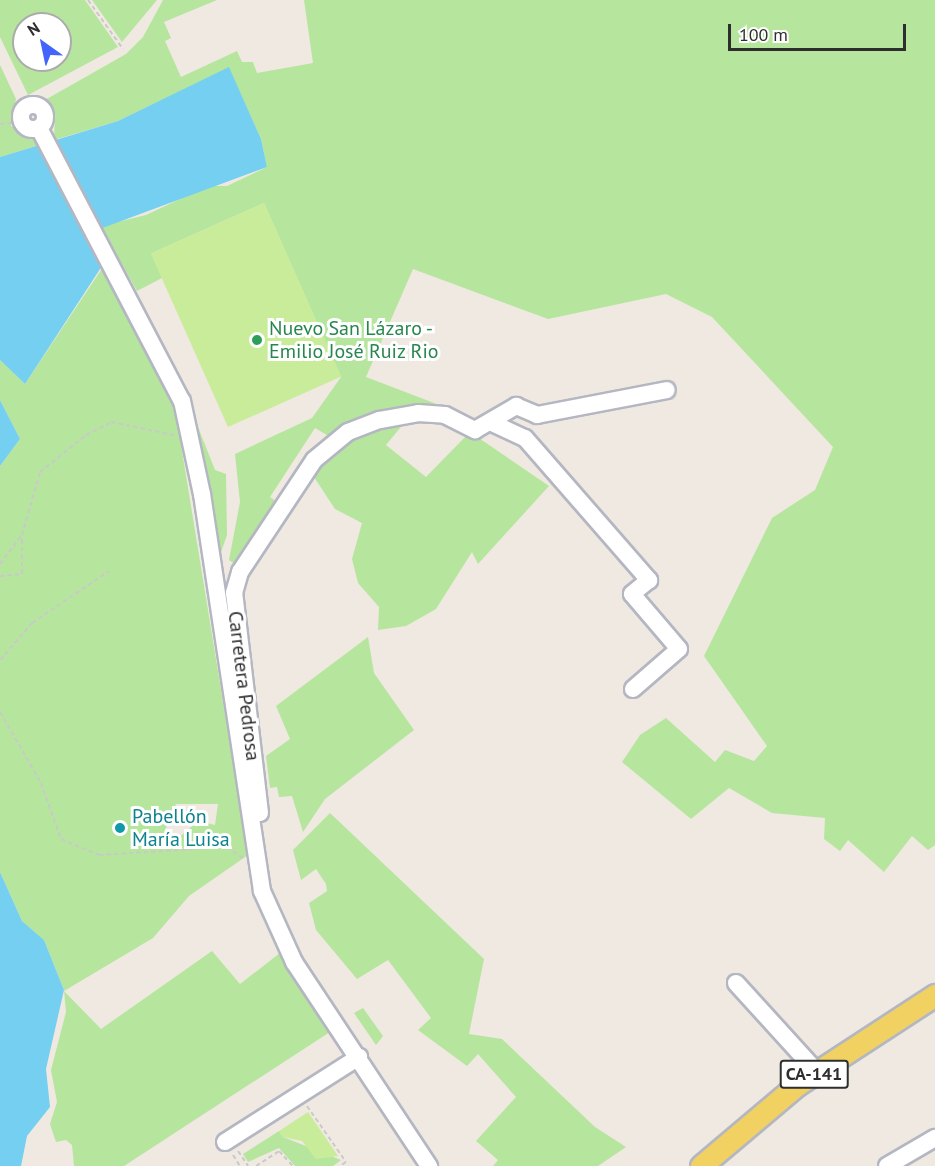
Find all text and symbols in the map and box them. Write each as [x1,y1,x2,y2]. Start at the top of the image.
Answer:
north arrow [12,12,72,72]
scale bar [731,12,910,50]
text: N [23,17,43,40]
text: 100 m [739,23,788,46]
place label: Nuevo San Lázaro - Emilio José Ruiz Rio [269,316,439,363]
marker: Nuevo San Lázaro - Emilio José Ruiz Rio [250,333,264,347]
street label: Carretera Pedrosa [223,610,265,762]
place label: Pabellón María Luisa [132,804,230,851]
marker: Pabellón María Luisa [113,821,127,835]
road number: CA-141 [780,1059,848,1089]

